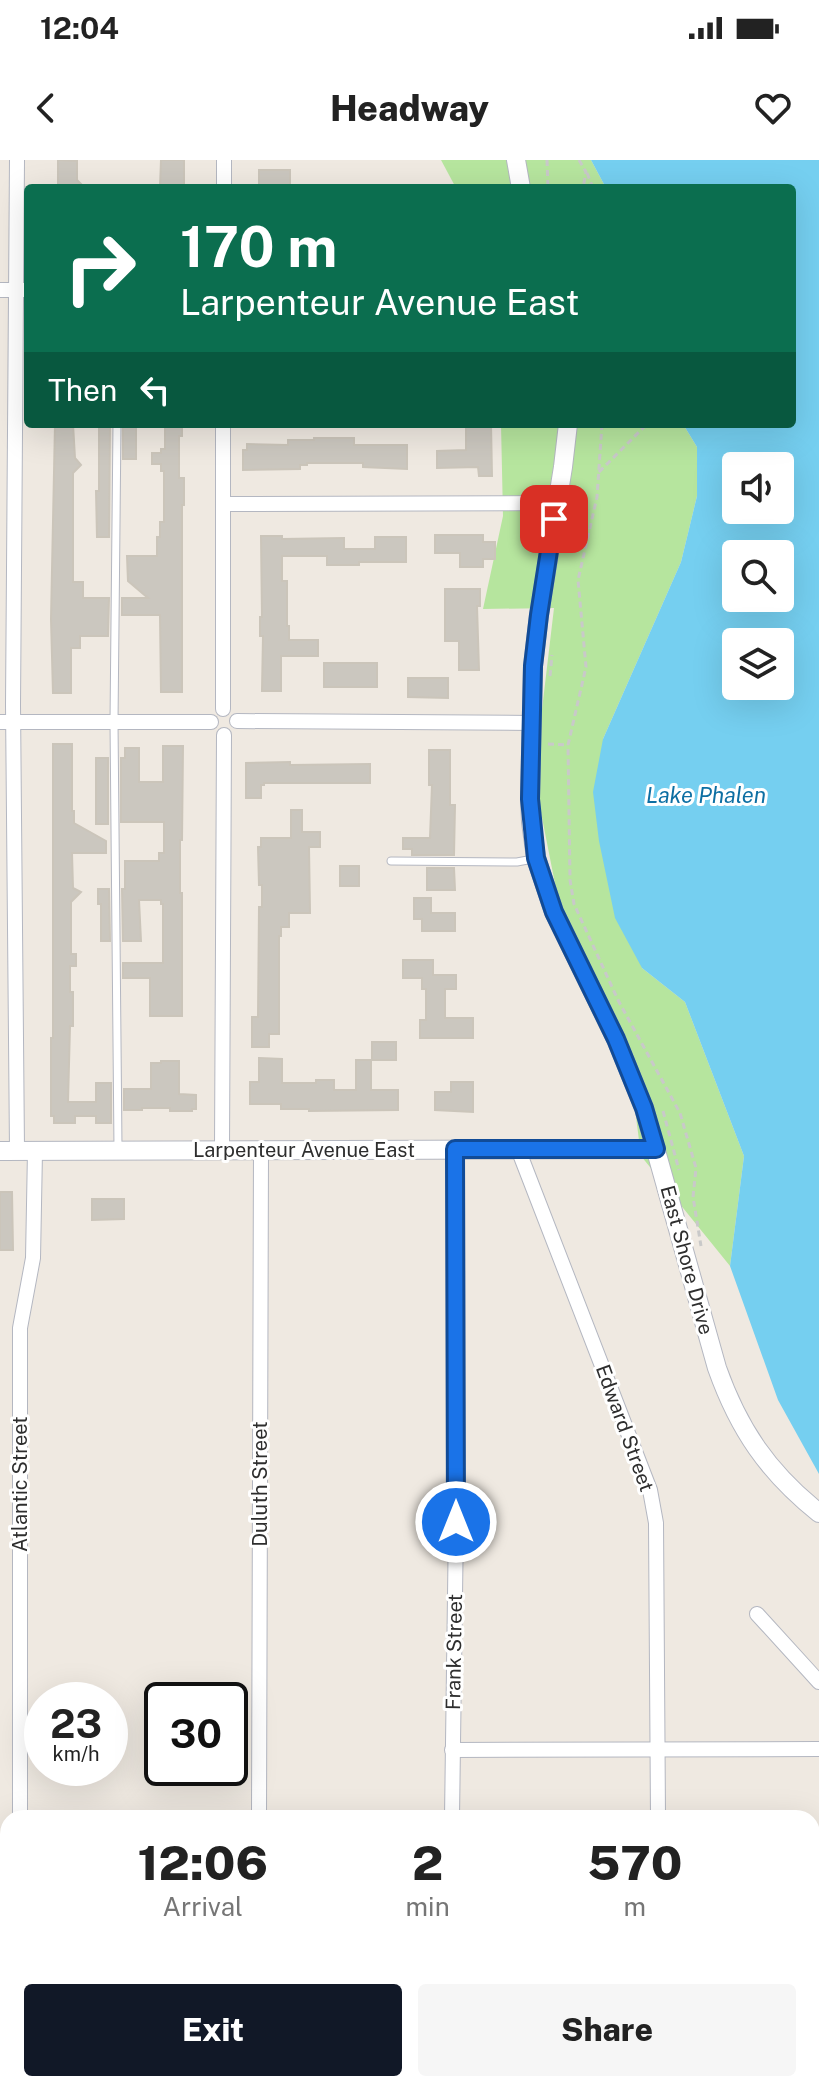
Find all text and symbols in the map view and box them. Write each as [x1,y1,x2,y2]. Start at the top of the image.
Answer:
text: 12:04 [40,10,119,46]
icon: back [24,86,68,130]
icon: heart [751,86,795,130]
text: Headway [330,87,489,129]
text: 170 m [180,214,337,280]
icon: right [48,216,152,320]
text: Larpenteur Avenue East [180,281,580,323]
icon: left [133,368,177,412]
text: Then [48,372,117,408]
map controls [722,452,794,700]
button: sound [722,452,794,524]
pin [520,485,588,553]
icon: arrive [532,497,576,541]
button: search [722,540,794,612]
button: layers [722,628,794,700]
water label: Lake Phalen [646,782,766,808]
street label: Larpenteur Avenue East [193,1138,415,1162]
street label: East Shore Drive [656,1183,718,1337]
street label: Edward Street [591,1361,659,1495]
street label: Atlantic Street [8,1416,32,1552]
street label: Duluth Street [248,1421,272,1547]
position arrow [414,1480,498,1564]
street label: Frank Street [441,1594,467,1710]
speed limit sign: 30 [144,1682,248,1786]
text: 23 [50,1700,102,1747]
text: km/h [52,1742,100,1766]
text: 12:06 [138,1834,268,1891]
text: 2 [412,1834,443,1891]
text: 570 [587,1834,682,1891]
text: Arrival [163,1891,243,1922]
text: min [406,1891,450,1922]
text: m [624,1891,646,1922]
button: Exit [24,1984,402,2076]
button: Share [418,1984,796,2076]

